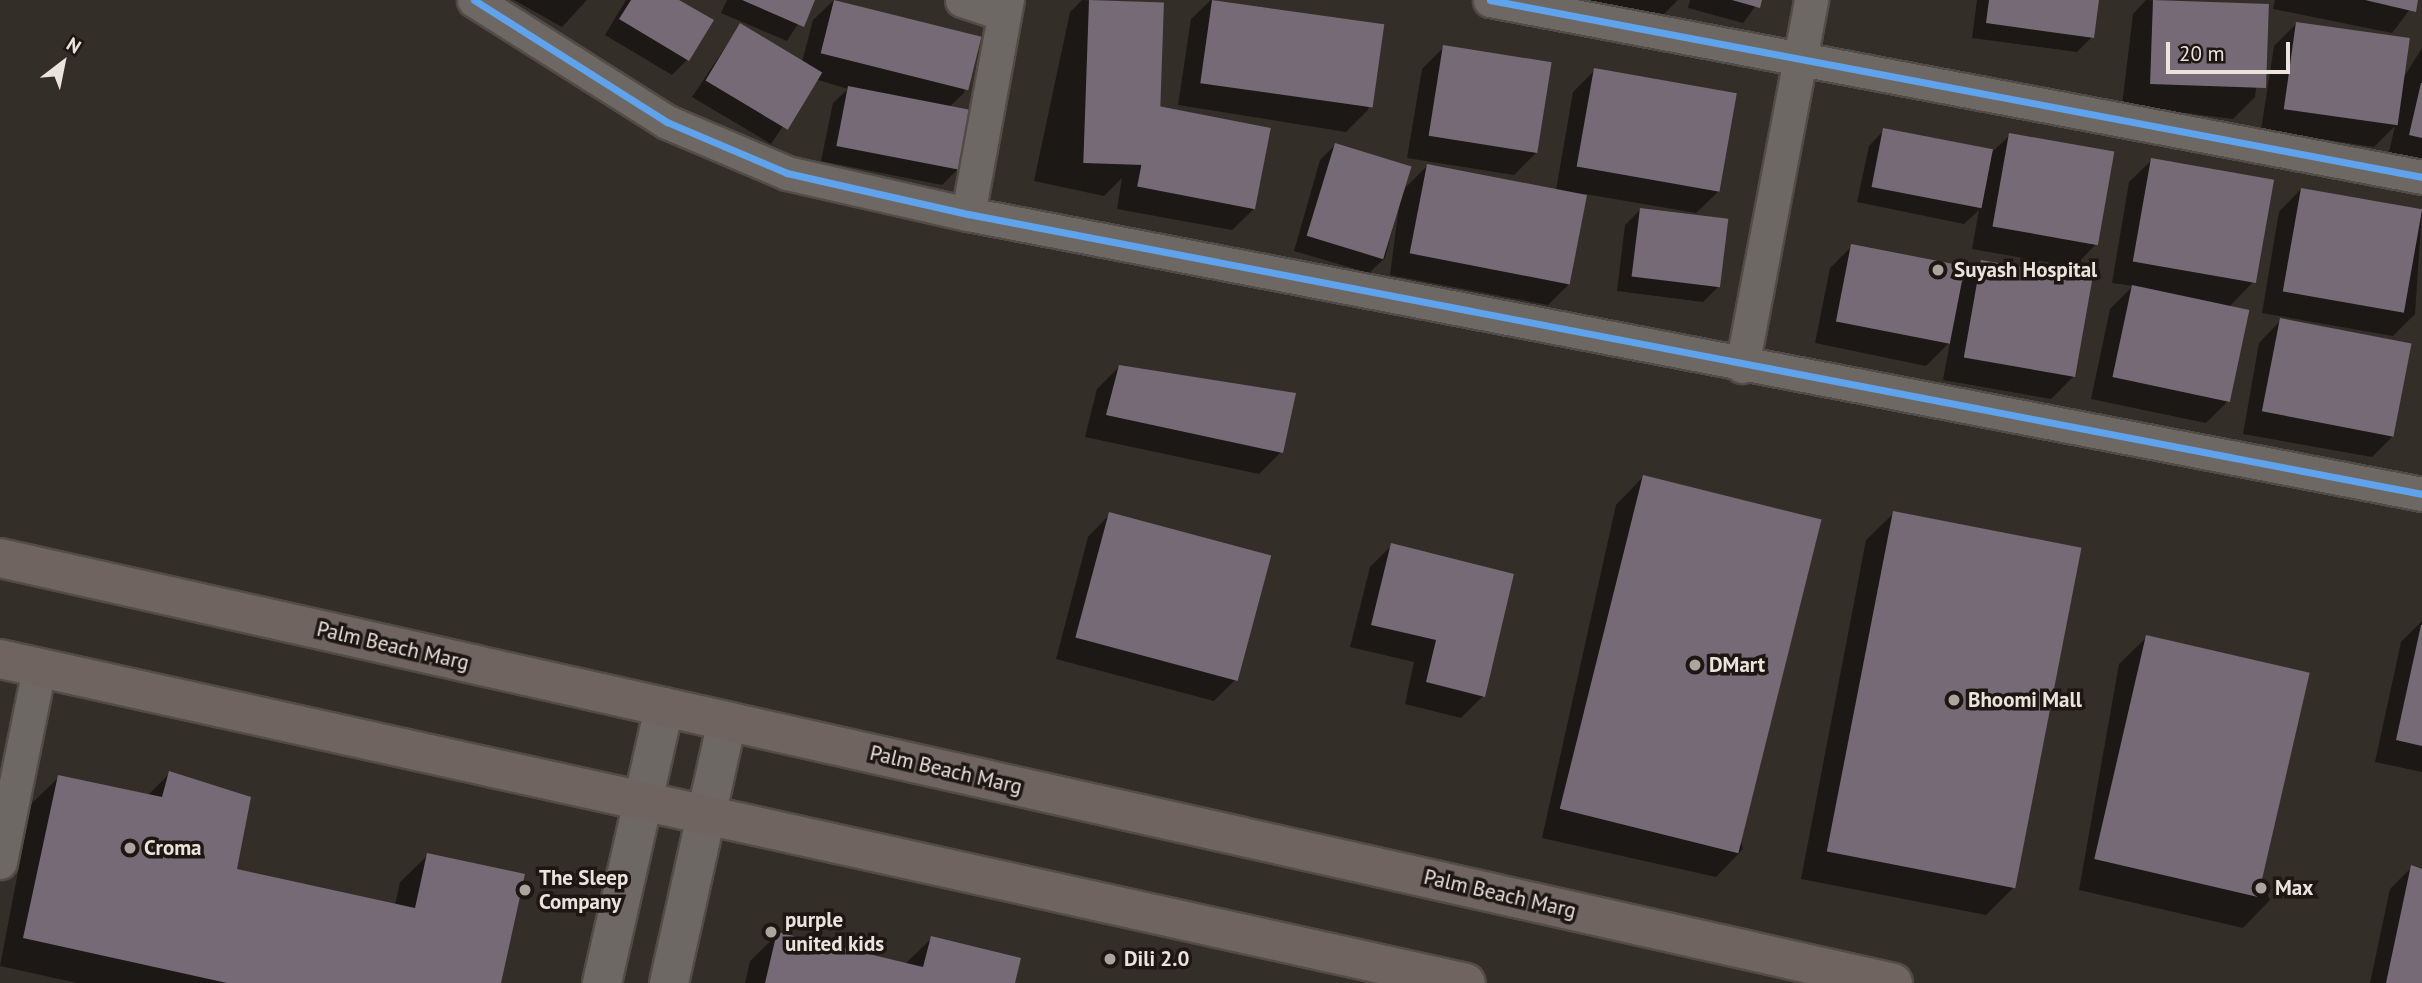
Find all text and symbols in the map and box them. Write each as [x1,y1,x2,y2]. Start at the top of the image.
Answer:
north arrow [28,28,98,98]
scale bar [2170,28,2294,72]
text: N [62,32,86,59]
text: 20 m [2179,40,2225,67]
place label: Suyash Hospital [1954,257,2097,283]
marker: Suyash Hospital [1928,260,1948,280]
street label: Palm Beach Marg [314,616,472,676]
place label: DMart [1709,652,1765,678]
marker: DMart [1687,657,1703,673]
place label: Bhoomi Mall [1968,687,2082,713]
marker: Bhoomi Mall [1946,692,1962,708]
street label: Palm Beach Marg [867,740,1025,800]
place label: Croma [144,835,201,861]
marker: Croma [122,840,138,856]
street label: Palm Beach Marg [1421,864,1579,924]
place label: The Sleep Company [539,865,628,915]
place label: Max [2275,875,2313,901]
marker: Max [2253,880,2269,896]
marker: The Sleep Company [517,882,533,898]
place label: purple united kids [785,907,884,957]
marker: purple united kids [763,924,779,940]
place label: Dili 2.0 [1124,946,1189,972]
marker: Dili 2.0 [1102,951,1118,967]

